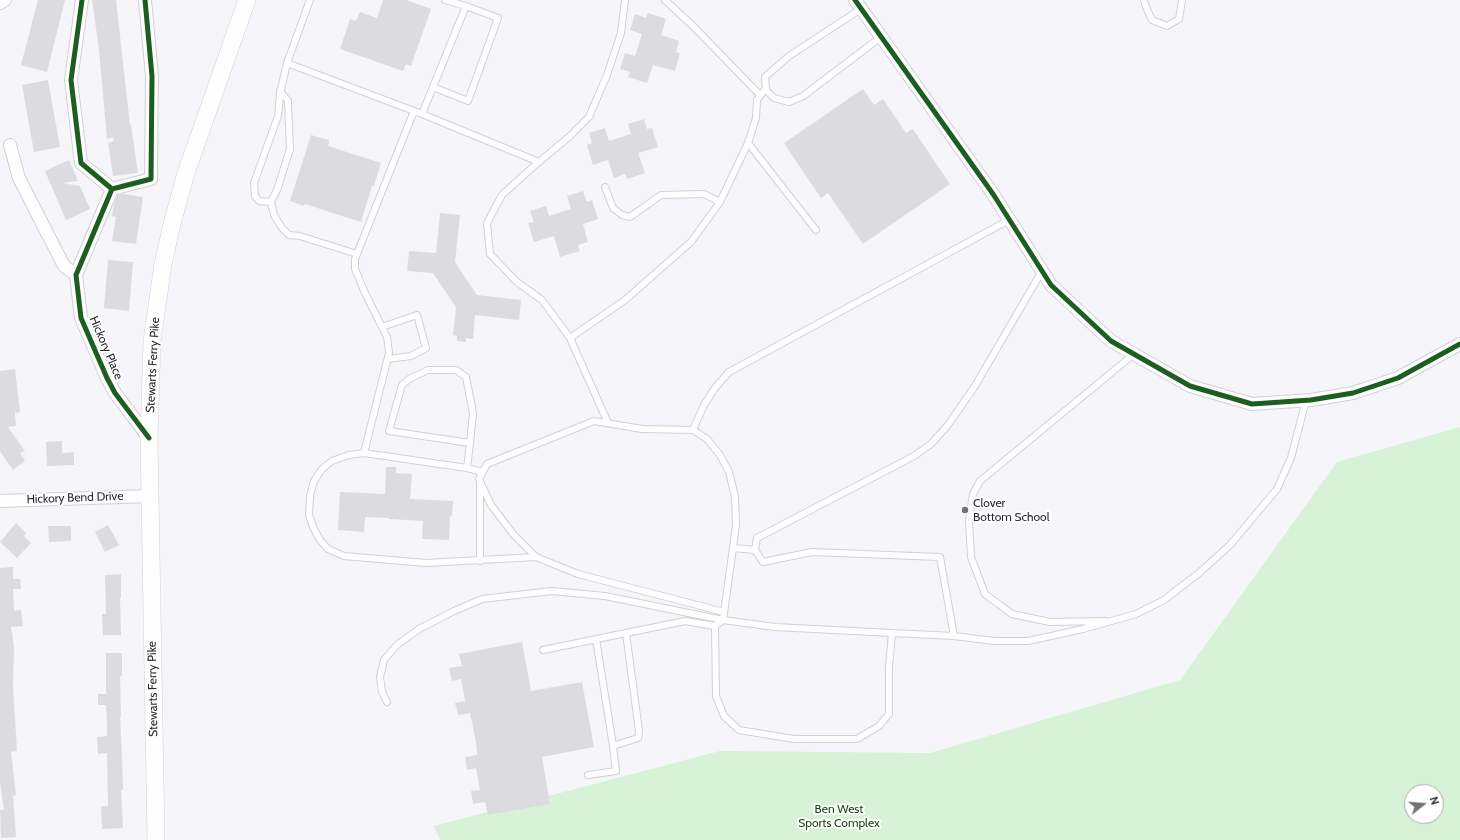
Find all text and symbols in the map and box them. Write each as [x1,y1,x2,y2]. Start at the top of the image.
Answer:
street label: Hickory Place [86,314,126,382]
street label: Stewarts Ferry Pike [143,317,163,413]
street label: Hickory Bend Drive [26,489,124,507]
place label: Clover Bottom School [973,496,1050,524]
marker: Clover Bottom School [960,505,970,515]
street label: Stewarts Ferry Pike [145,641,161,737]
north arrow [1404,784,1444,824]
text: N [1427,795,1442,807]
park label: Ben West Sports Complex [798,802,880,830]

